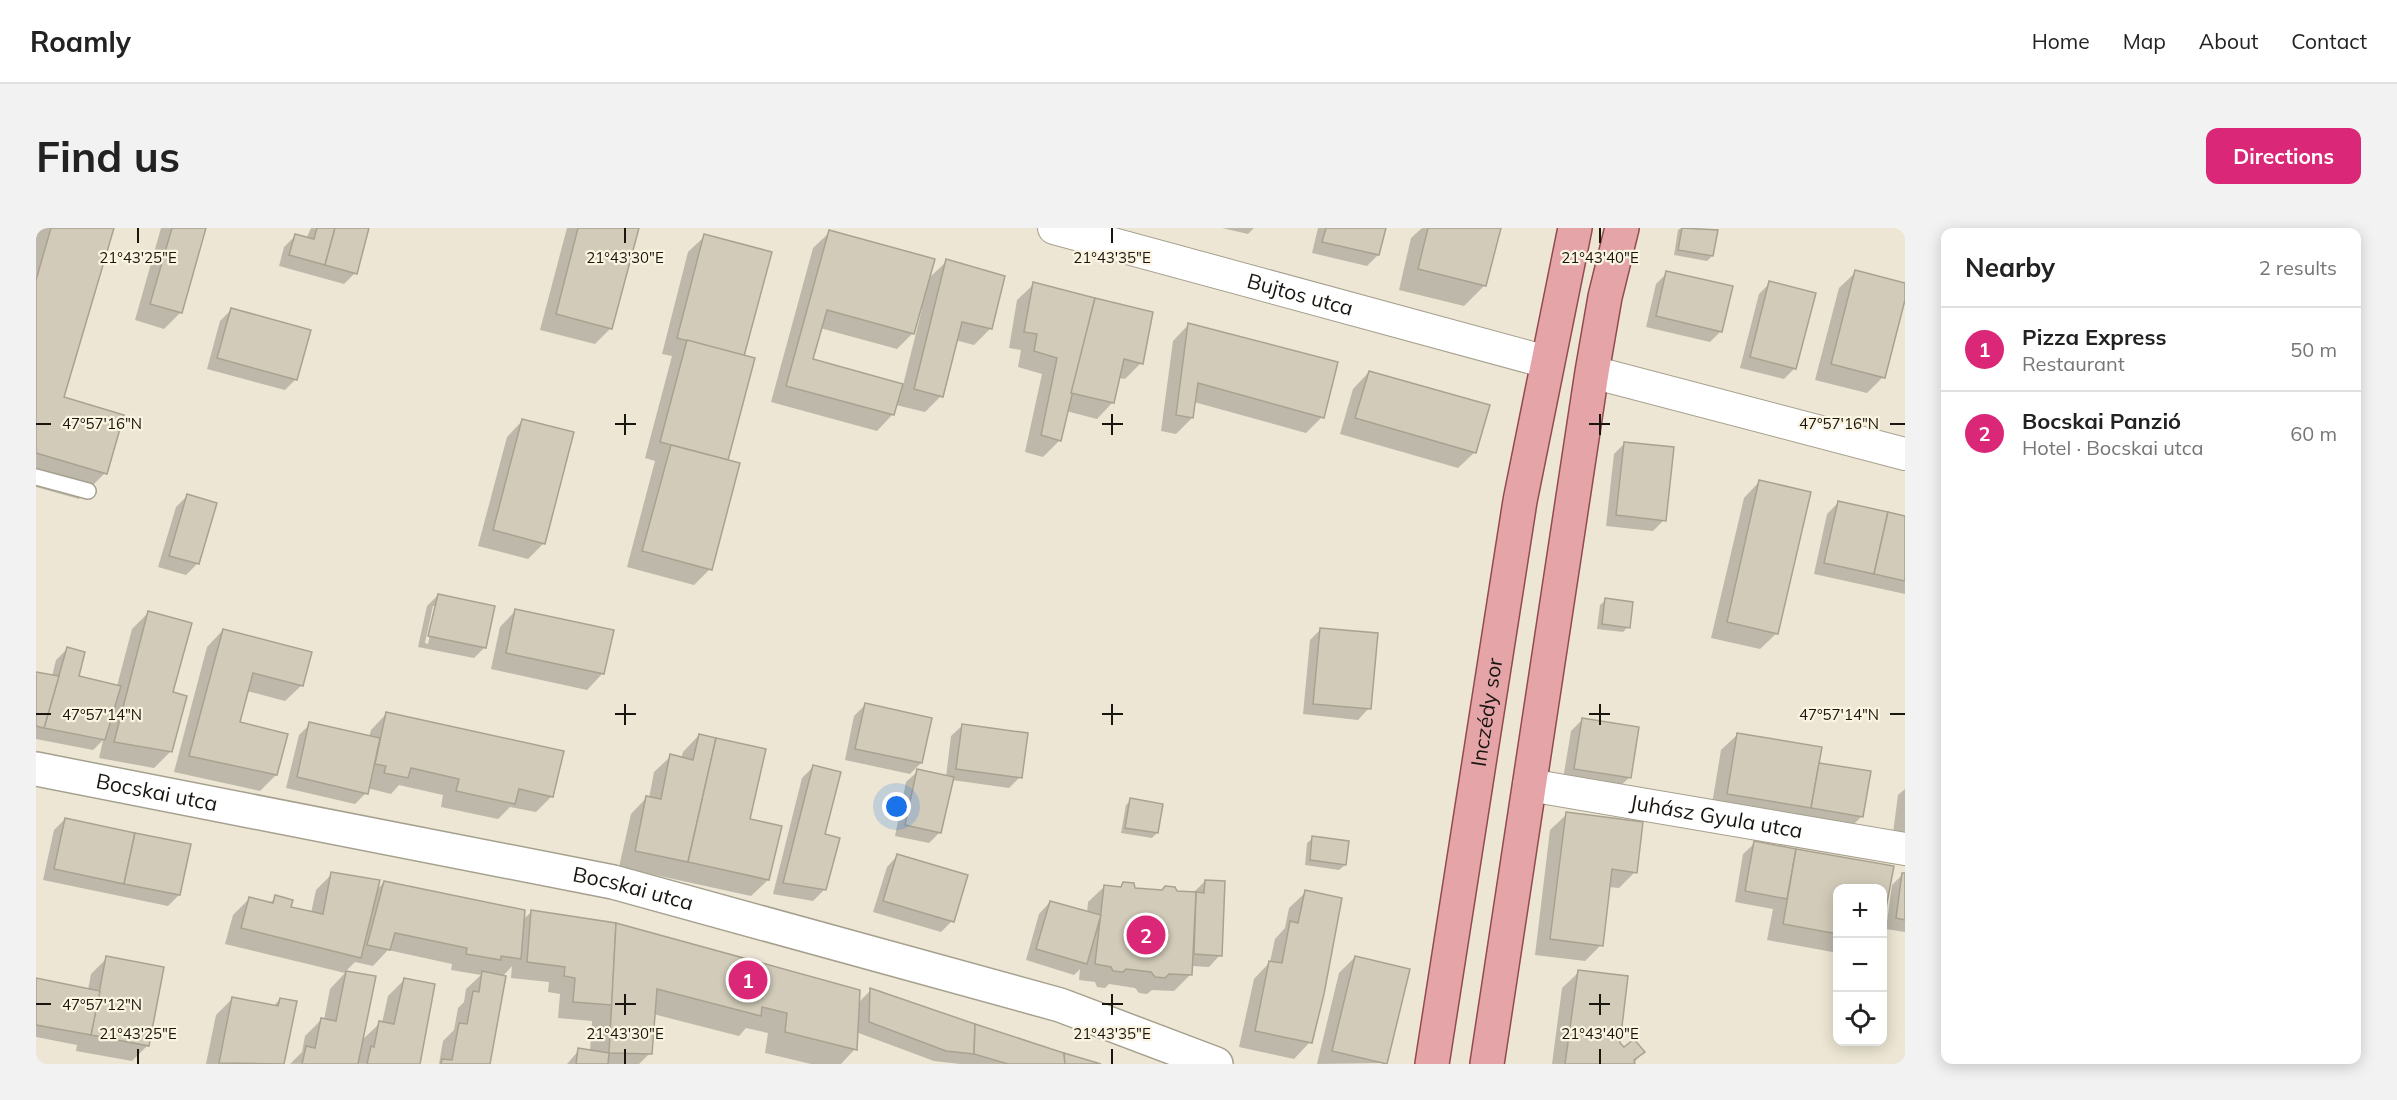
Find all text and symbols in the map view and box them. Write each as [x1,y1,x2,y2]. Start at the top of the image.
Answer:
text: Roamly [30,24,131,59]
text: Home [2032,28,2090,54]
text: Map [2123,28,2166,54]
text: About [2199,28,2258,54]
text: Contact [2291,28,2367,54]
button: Directions [2206,128,2361,184]
text: Find us [36,130,180,183]
text: 21°43'25"E [99,248,177,267]
text: 21°43'30"E [586,248,664,267]
text: 21°43'35"E [1073,248,1151,267]
text: 21°43'40"E [1561,248,1639,267]
text: Nearby [1965,251,2055,284]
text: 2 results [2259,255,2337,280]
street label: Bujtos utca [1244,267,1356,321]
text: Pizza Express [2022,323,2166,351]
text: 1 [1979,337,1991,362]
text: 50 m [2290,337,2337,362]
text: Restaurant [2022,351,2125,376]
text: Bocskai Panzió [2022,407,2181,435]
text: 47°57'16"N [62,414,142,433]
text: 47°57'16"N [1799,414,1879,433]
text: 2 [1979,421,1991,446]
text: 60 m [2290,421,2337,446]
text: Hotel · Bocskai utca [2022,435,2204,460]
street label: Inczédy sor [1465,656,1507,768]
text: 47°57'14"N [62,705,142,724]
text: 47°57'14"N [1799,705,1879,724]
street label: Bocskai utca [94,767,220,816]
street label: Juhász Gyula utca [1628,788,1805,843]
your location [882,792,911,821]
street label: Bocskai utca [571,860,696,915]
map controls [1833,884,1887,1046]
button: + [1833,884,1887,938]
pin: 2 [1126,912,1166,958]
button: − [1833,938,1887,992]
pin: 1 [728,958,768,1002]
button: locate [1833,992,1887,1046]
text: 47°57'12"N [62,995,142,1014]
text: 21°43'25"E [99,1024,177,1043]
text: 21°43'30"E [586,1024,664,1043]
text: 21°43'35"E [1073,1024,1151,1043]
text: 21°43'40"E [1561,1024,1639,1043]

